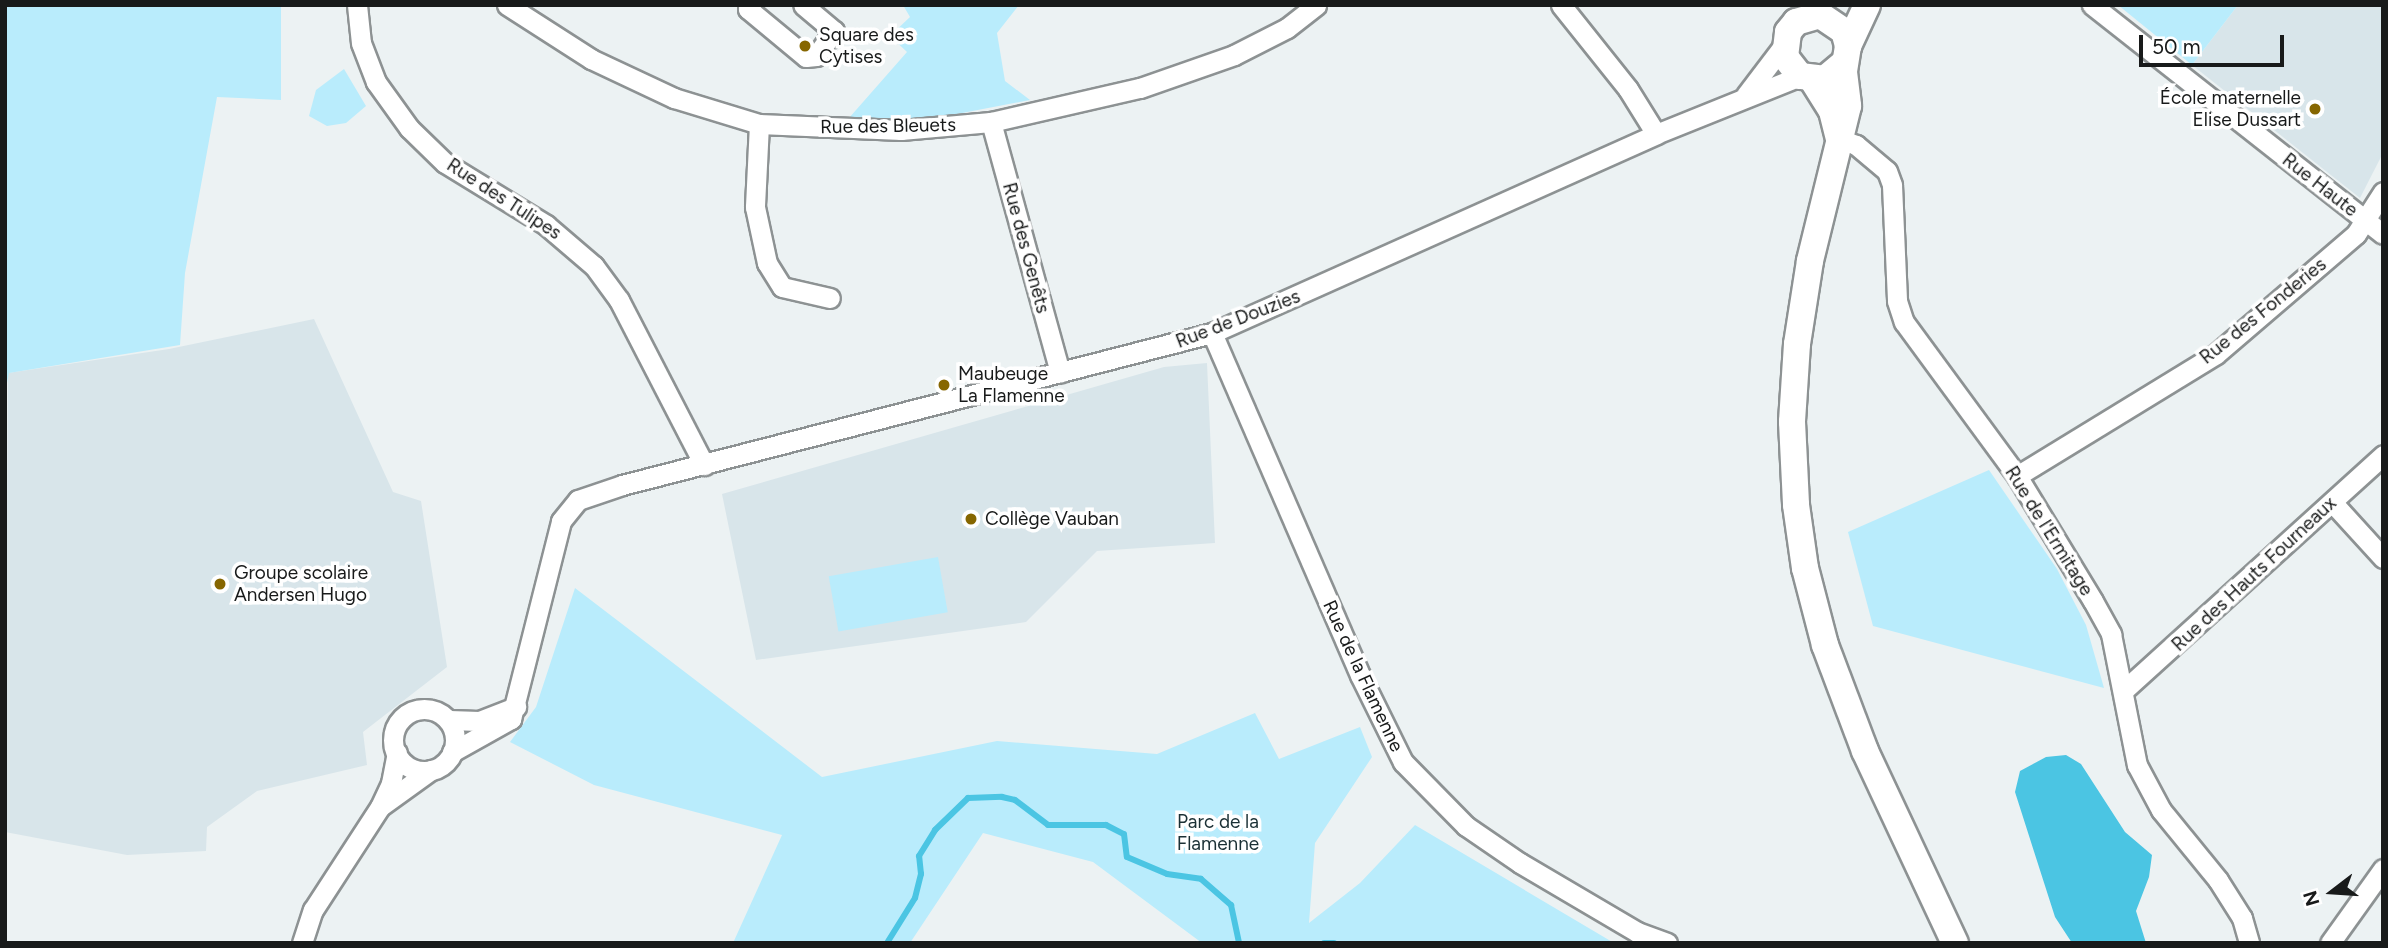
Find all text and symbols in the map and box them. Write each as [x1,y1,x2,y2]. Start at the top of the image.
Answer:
scale bar [2143,21,2288,65]
place label: Square des Cytises [819,24,914,68]
text: 50 m [2152,34,2201,59]
marker: Square des Cytises [797,38,813,54]
place label: École maternelle Elise Dussart [2160,87,2301,131]
marker: École maternelle Elise Dussart [2307,101,2323,117]
street label: Rue des Bleuets [820,113,956,139]
street label: Rue Haute [2278,148,2362,222]
street label: Rue des Tulipes [442,154,566,244]
street label: Rue des Genêts [998,180,1054,316]
street label: Rue des Fonderies [2195,253,2331,369]
street label: Rue de Douzies [1173,285,1303,353]
place label: Maubeuge La Flamenne [958,363,1065,407]
marker: Maubeuge La Flamenne [936,377,952,393]
street label: Rue de l'Ermitage [2000,462,2098,600]
street label: Rue des Hauts Fourneaux [2167,492,2341,656]
place label: Collège Vauban [985,508,1119,530]
marker: Collège Vauban [963,511,979,527]
place label: Groupe scolaire Andersen Hugo [234,562,368,606]
marker: Groupe scolaire Andersen Hugo [212,576,228,592]
street label: Rue de la Flamenne [1318,597,1408,755]
park label: Parc de la Flamenne [1177,811,1259,855]
north arrow [2297,857,2367,927]
text: N [2298,888,2325,909]

